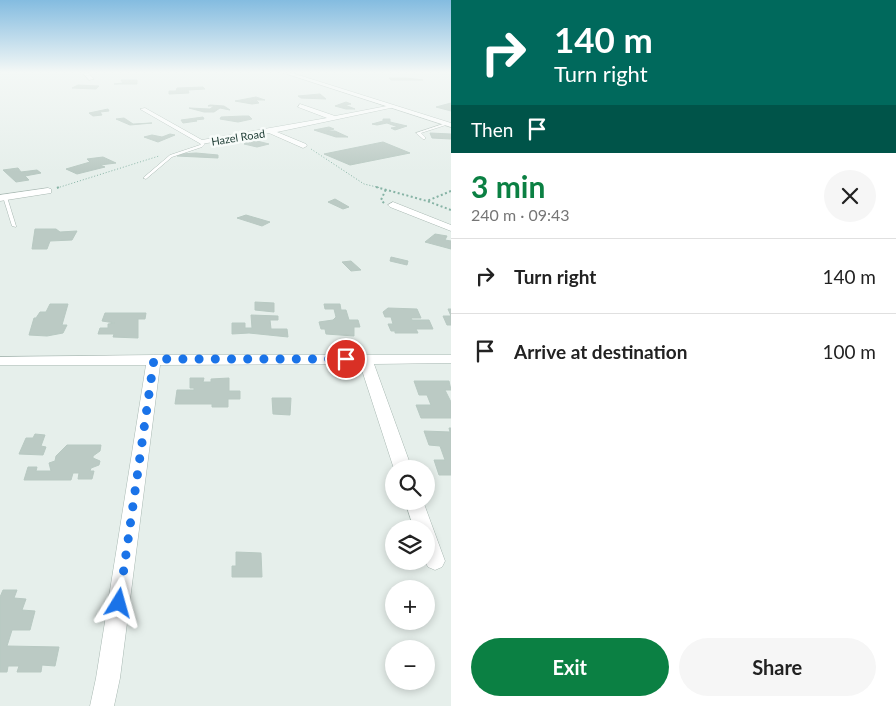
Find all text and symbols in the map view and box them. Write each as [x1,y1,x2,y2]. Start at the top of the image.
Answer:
text: 140 m [554,18,653,60]
icon: right [471,20,536,85]
text: Turn right [554,60,648,87]
icon: arrive [523,115,551,143]
text: Then [471,118,513,141]
street label: Hazel Road [210,126,266,148]
text: 3 min [471,168,545,204]
button: close [824,170,876,222]
text: 240 m · 09:43 [471,205,570,224]
icon: right [471,262,499,290]
text: Turn right [514,265,596,288]
text: 140 m [822,265,876,288]
icon: arrive [471,337,499,365]
pin [325,338,367,380]
text: Arrive at destination [514,340,687,363]
text: 100 m [822,340,876,363]
icon: arrive [332,345,360,373]
map controls [385,460,435,690]
button: search [385,460,435,510]
button: layers [385,520,435,570]
position arrow [92,576,144,628]
button: + [385,580,435,630]
button: Exit [471,638,669,696]
button: Share [679,638,876,696]
button: − [385,640,435,690]

